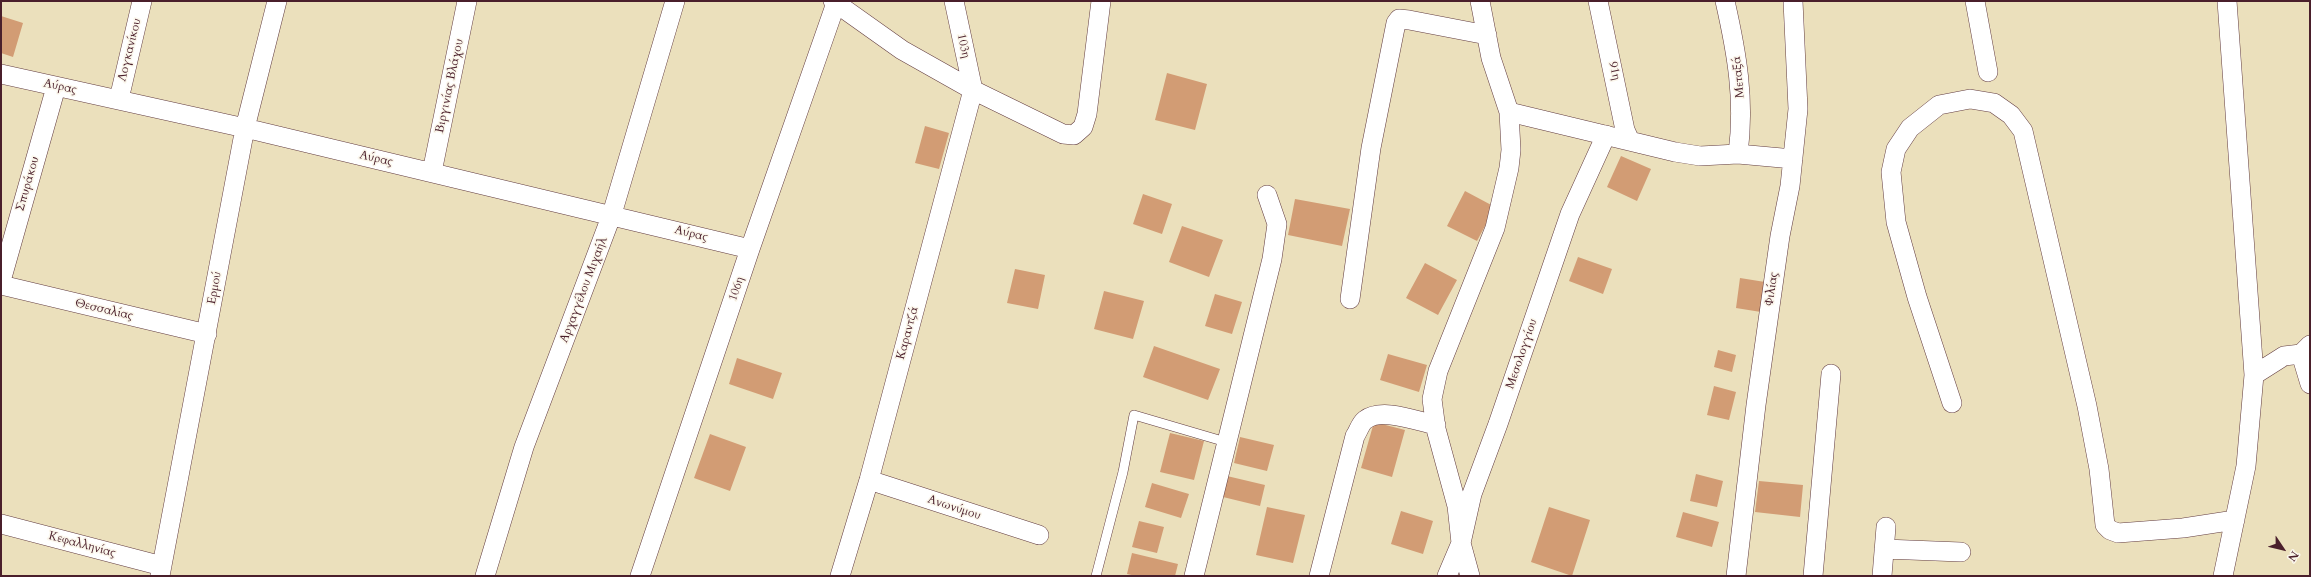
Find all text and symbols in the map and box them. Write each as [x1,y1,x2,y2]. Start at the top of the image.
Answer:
street label: Λογκανίκου [115,17,145,83]
street label: 103η [953,32,973,60]
street label: Βιργινίας Βλάχου [433,38,467,134]
street label: Μεταξά [1730,55,1748,99]
street label: 91η [1605,60,1623,82]
street label: Αύρας [42,76,78,98]
street label: Αύρας [358,148,394,170]
street label: Σπυράκου [13,155,43,213]
street label: Αύρας [673,223,709,245]
street label: Αρχαγγέλου Μιχαήλ [557,235,611,345]
street label: Ερμού [205,271,225,305]
street label: Φιλίας [1763,271,1781,307]
street label: 106η [726,275,748,303]
street label: Θεσσαλίας [74,296,134,324]
street label: Καραντζά [894,305,922,361]
street label: Μεσολογγίου [1503,317,1541,391]
street label: Ανωνύμου [926,493,982,523]
street label: Κεφαλληνίας [47,529,117,561]
north arrow [2263,529,2303,569]
text: N [2284,548,2302,564]

